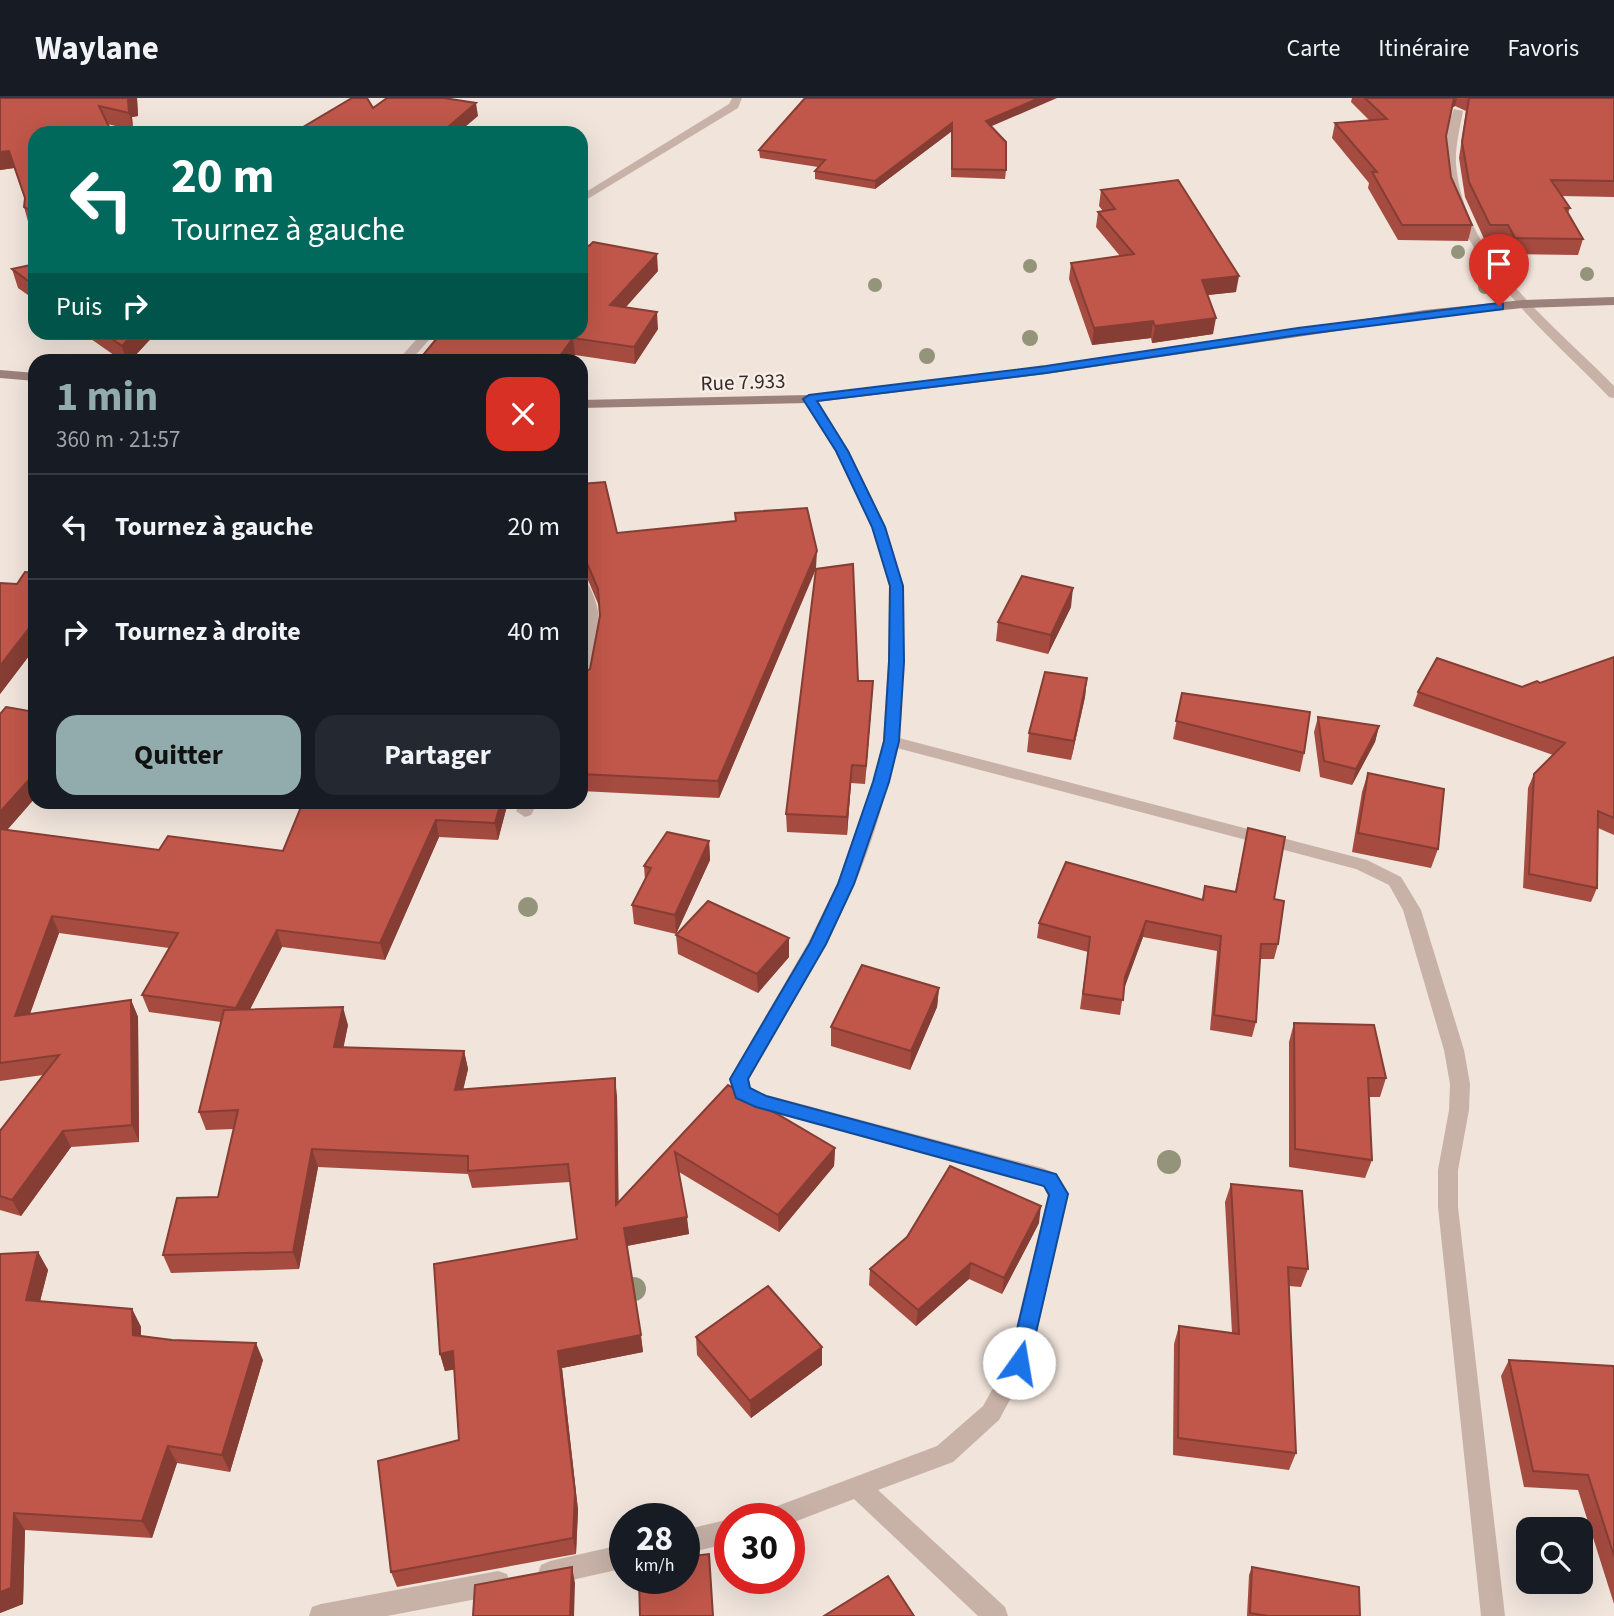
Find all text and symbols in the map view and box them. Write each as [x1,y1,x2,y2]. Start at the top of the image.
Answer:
text: Waylane [35,25,159,72]
text: Carte [1286,31,1340,66]
text: Itinéraire [1378,31,1469,66]
text: Favoris [1507,31,1579,66]
text: 20 m [171,142,275,212]
icon: left [56,154,147,245]
text: Tournez à gauche [171,207,405,253]
pin [1469,234,1529,306]
icon: arrive [1480,245,1518,283]
icon: right [116,287,154,325]
text: Puis [56,288,102,325]
street label: Rue 7.933 [700,366,786,398]
text: 1 min [56,367,158,427]
button: close [486,377,560,451]
text: 360 m · 21:57 [56,423,180,456]
icon: left [56,508,94,546]
text: Tournez à gauche [115,508,314,545]
text: 20 m [507,508,560,545]
icon: right [56,613,94,651]
text: Tournez à droite [115,613,301,650]
text: 40 m [507,613,560,650]
button: Quitter [56,715,301,795]
button: Partager [315,715,560,795]
position arrow [982,1326,1056,1400]
speed limit sign: 30 [714,1503,805,1594]
text: 28 [636,1514,673,1564]
map controls [1516,1517,1593,1594]
button: search [1516,1517,1593,1594]
text: km/h [635,1553,674,1578]

